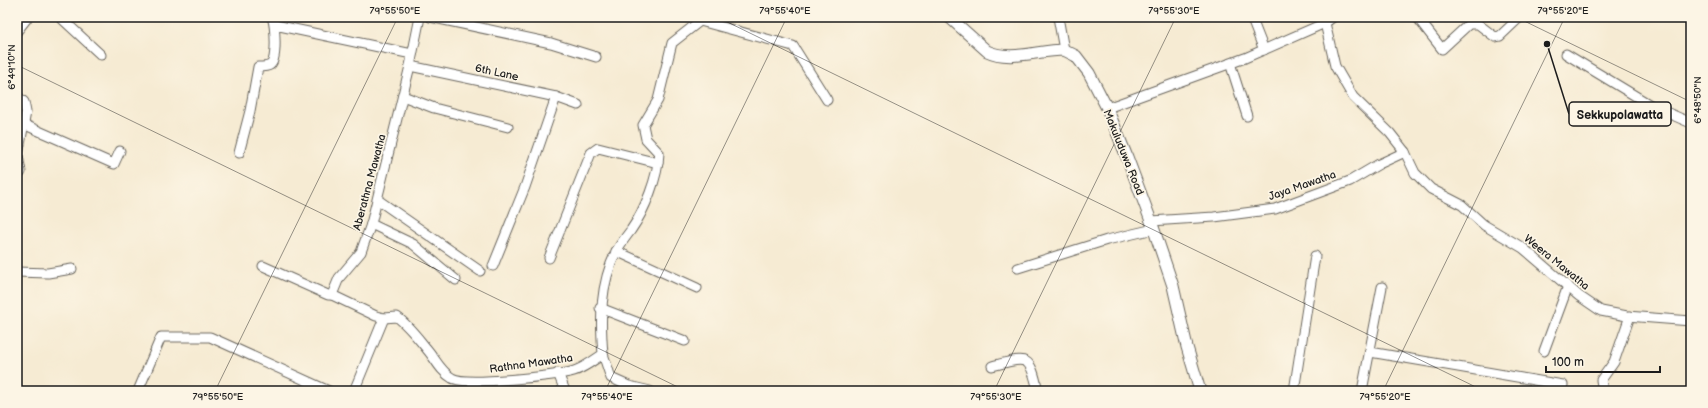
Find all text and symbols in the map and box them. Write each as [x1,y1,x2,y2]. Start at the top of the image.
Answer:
text: 79°55'50"E [370,5,421,17]
text: 79°55'40"E [759,5,811,17]
text: 79°55'30"E [1148,5,1200,17]
text: 79°55'20"E [1537,5,1589,17]
text: 6°49'10"N [6,44,18,90]
street label: 6th Lane [474,62,520,84]
text: 6°48'50"N [1692,76,1704,124]
callout: Sekkupolawatta [1569,102,1671,126]
street label: Makuluduwa Road [1100,107,1147,197]
text: Sekkupolawatta [1577,108,1663,123]
street label: Aberathna Mawatha [350,133,389,232]
street label: Jaya Mawatha [1267,168,1338,203]
street label: Weera Mawatha [1521,232,1592,293]
scale bar [1546,348,1660,374]
street label: Rathna Mawatha [489,351,573,376]
text: 100 m [1552,355,1584,370]
text: 79°55'50"E [193,391,244,403]
text: 79°55'40"E [581,391,633,403]
text: 79°55'30"E [970,391,1022,403]
text: 79°55'20"E [1359,391,1411,403]

